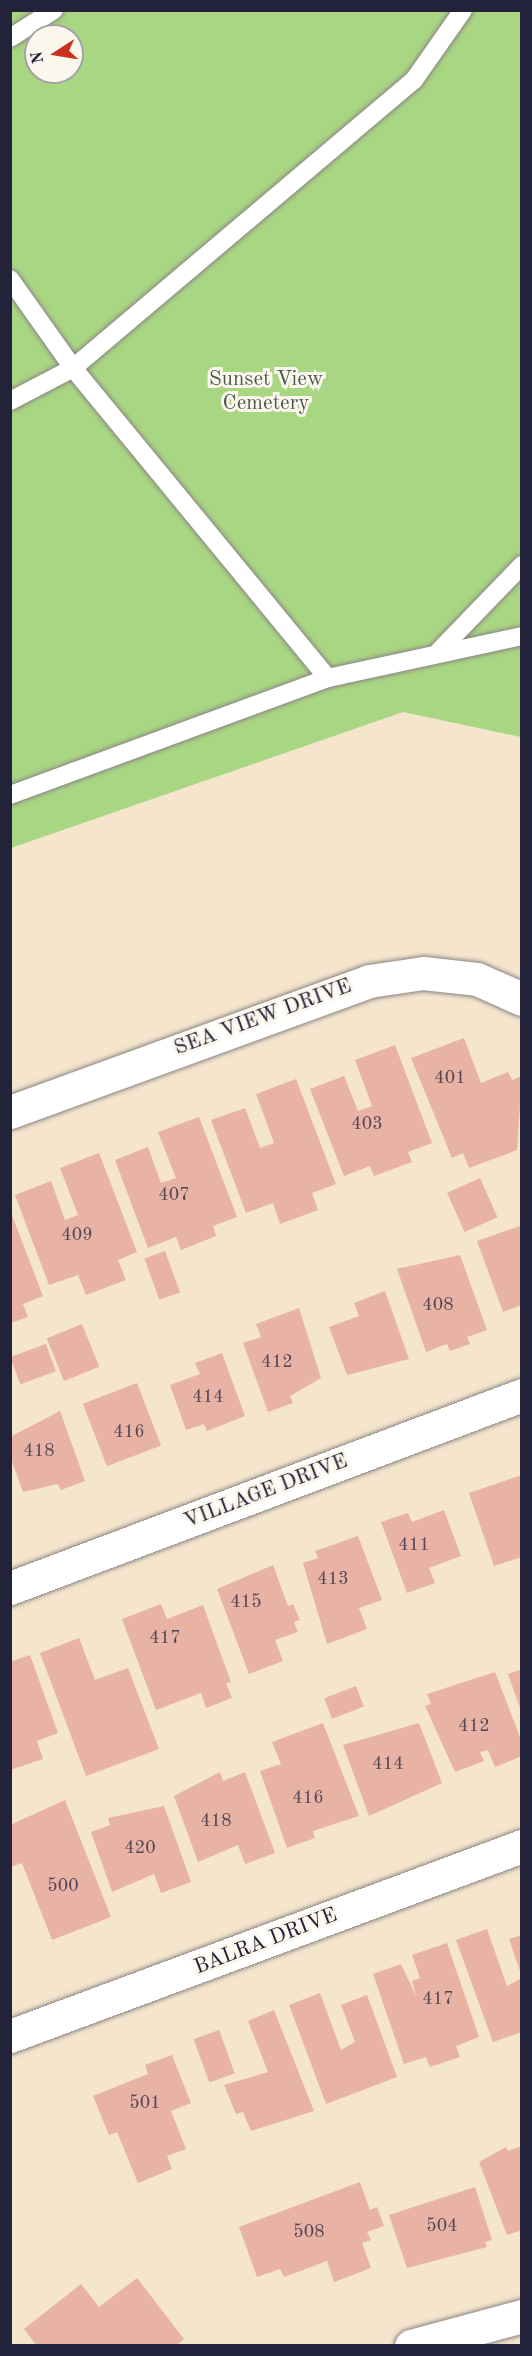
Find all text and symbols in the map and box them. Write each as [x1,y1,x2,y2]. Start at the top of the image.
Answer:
north arrow [24,24,84,84]
text: N [29,50,47,65]
park label: Sunset View Cemetery [209,367,323,417]
street label: SEA VIEW DRIVE [171,974,355,1062]
house number: 401 [434,1067,466,1089]
house number: 403 [351,1113,383,1135]
house number: 407 [158,1184,190,1206]
house number: 409 [61,1224,93,1246]
house number: 408 [422,1294,454,1316]
house number: 412 [261,1351,293,1373]
house number: 414 [192,1386,224,1408]
house number: 416 [113,1421,145,1443]
house number: 418 [23,1440,55,1462]
street label: VILLAGE DRIVE [180,1449,352,1535]
house number: 411 [398,1534,430,1556]
house number: 413 [317,1568,349,1590]
house number: 415 [230,1591,262,1613]
house number: 417 [149,1627,181,1649]
house number: 412 [458,1715,490,1737]
house number: 414 [372,1753,404,1775]
house number: 416 [292,1787,324,1809]
house number: 418 [200,1810,232,1832]
house number: 420 [124,1837,156,1859]
house number: 500 [47,1875,79,1897]
street label: BALRA DRIVE [191,1903,341,1981]
house number: 417 [422,1988,454,2010]
house number: 501 [129,2092,161,2114]
house number: 504 [426,2215,458,2237]
house number: 508 [293,2221,325,2243]

